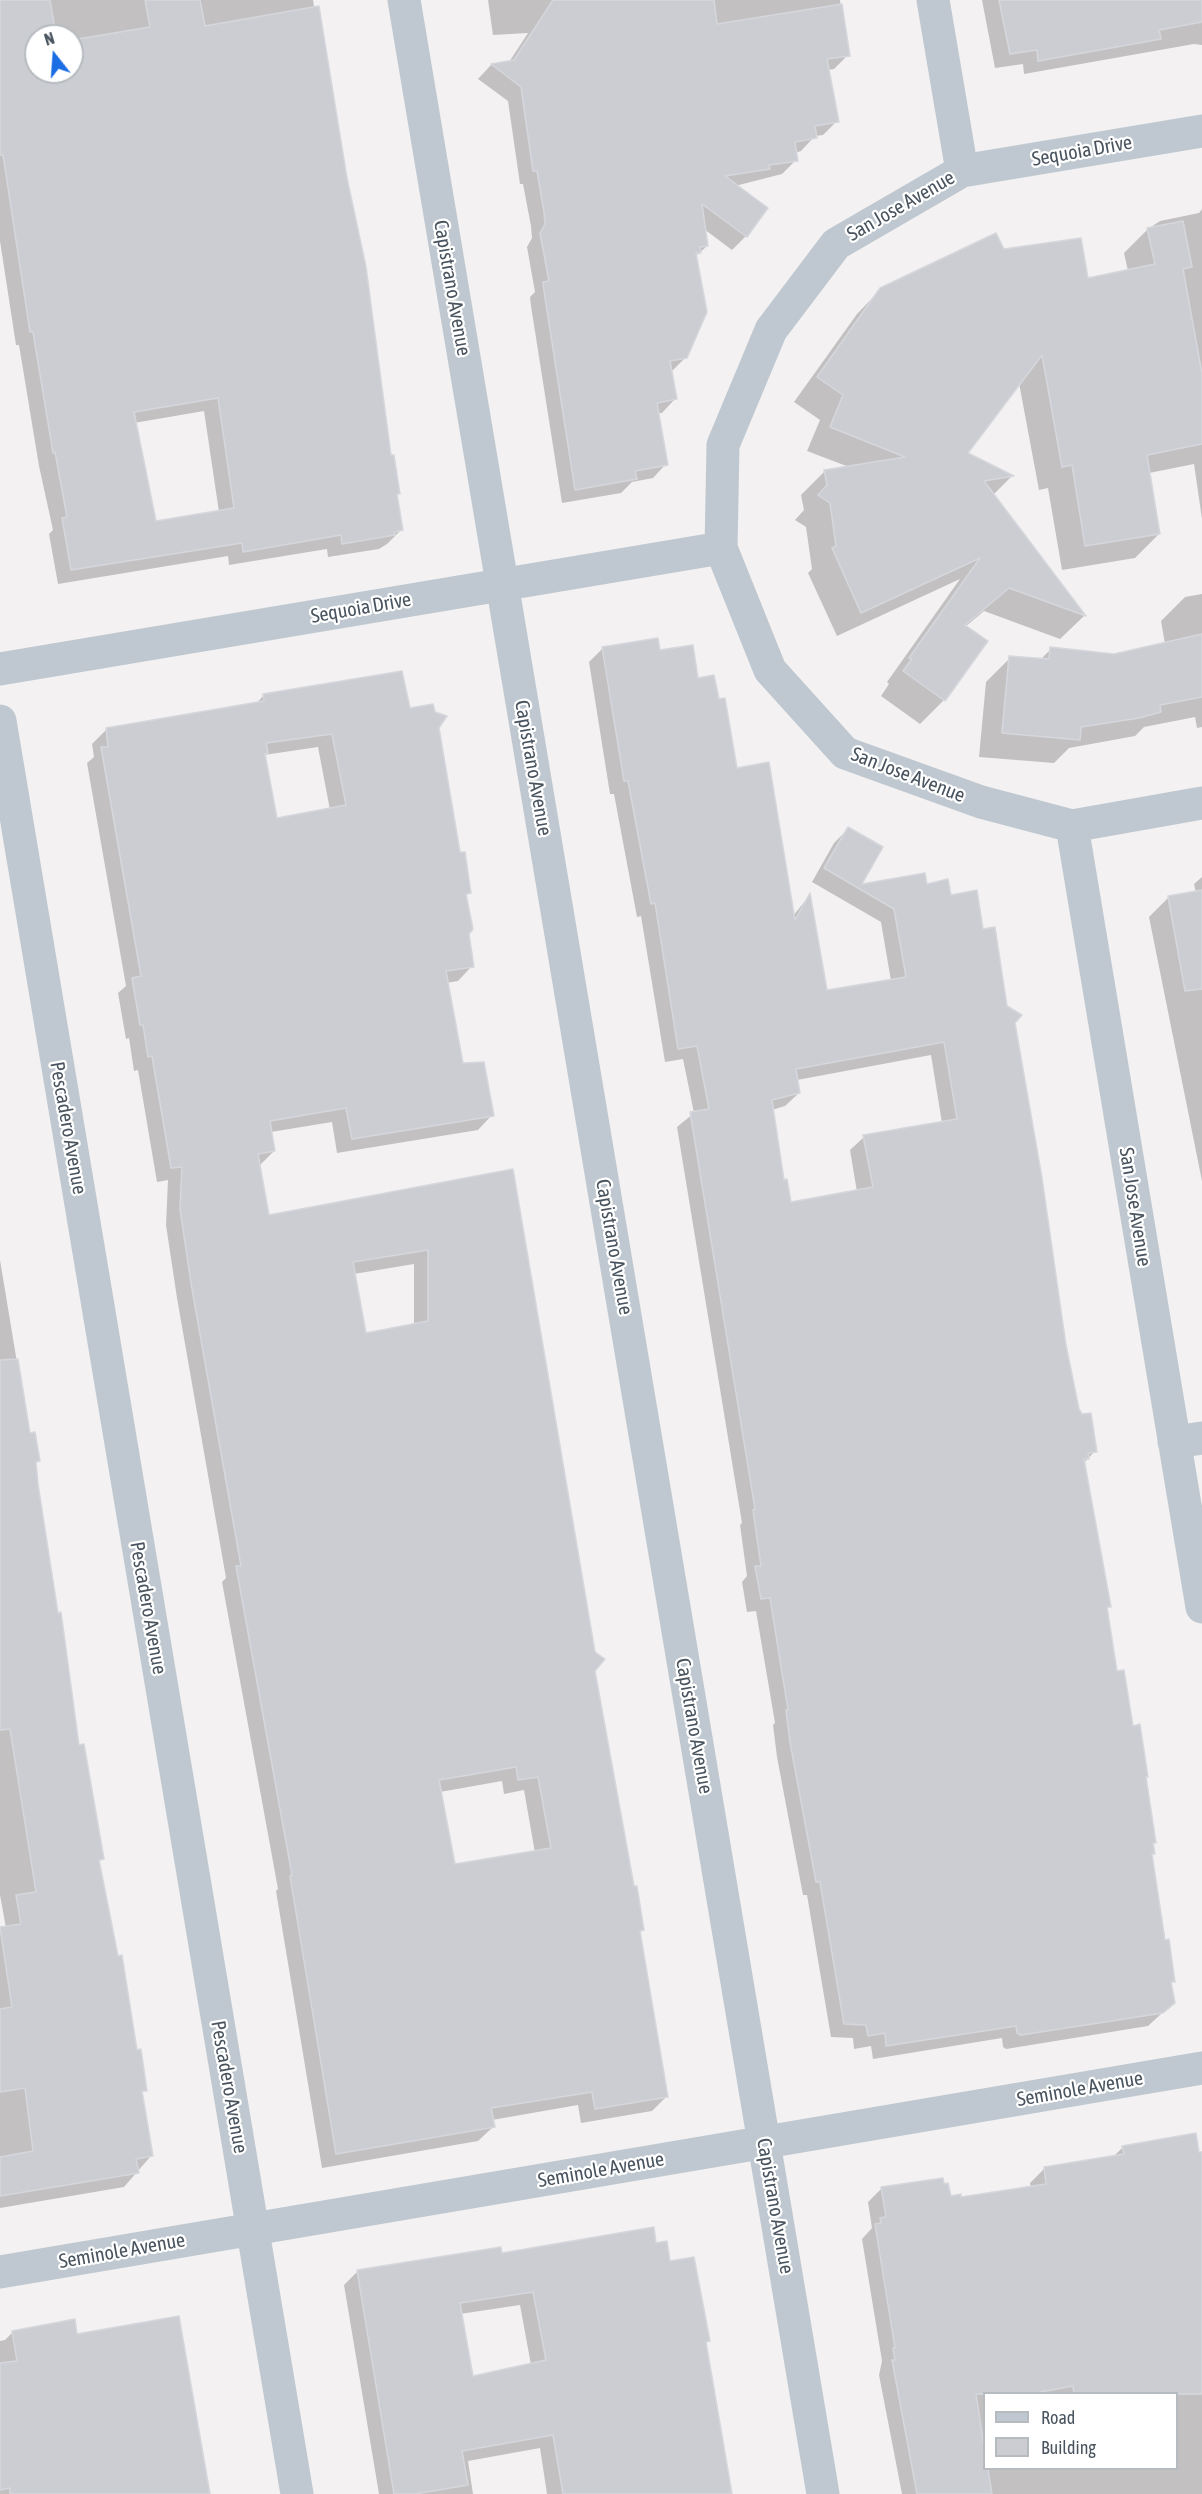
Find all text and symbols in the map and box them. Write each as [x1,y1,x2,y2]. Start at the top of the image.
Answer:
north arrow [24,24,84,84]
text: N [42,29,56,49]
street label: Sequoia Drive [1030,130,1134,172]
street label: San Jose Avenue [843,166,959,246]
street label: Capistrano Avenue [428,218,476,358]
street label: Sequoia Drive [309,587,413,629]
street label: Capistrano Avenue [509,698,557,838]
street label: San Jose Avenue [848,742,968,808]
street label: Pescadero Avenue [45,1060,91,1196]
street label: San Jose Avenue [1114,1146,1156,1268]
street label: Capistrano Avenue [590,1177,638,1317]
street label: Pescadero Avenue [125,1540,171,1676]
street label: Capistrano Avenue [670,1656,718,1796]
street label: Pescadero Avenue [206,2019,252,2155]
street label: Seminole Avenue [1015,2066,1145,2112]
street label: Capistrano Avenue [751,2136,799,2276]
street label: Seminole Avenue [536,2147,666,2193]
street label: Seminole Avenue [57,2228,187,2274]
legend [983,2392,1178,2470]
text: Road [1041,2407,1075,2428]
text: Building [1041,2437,1096,2458]

